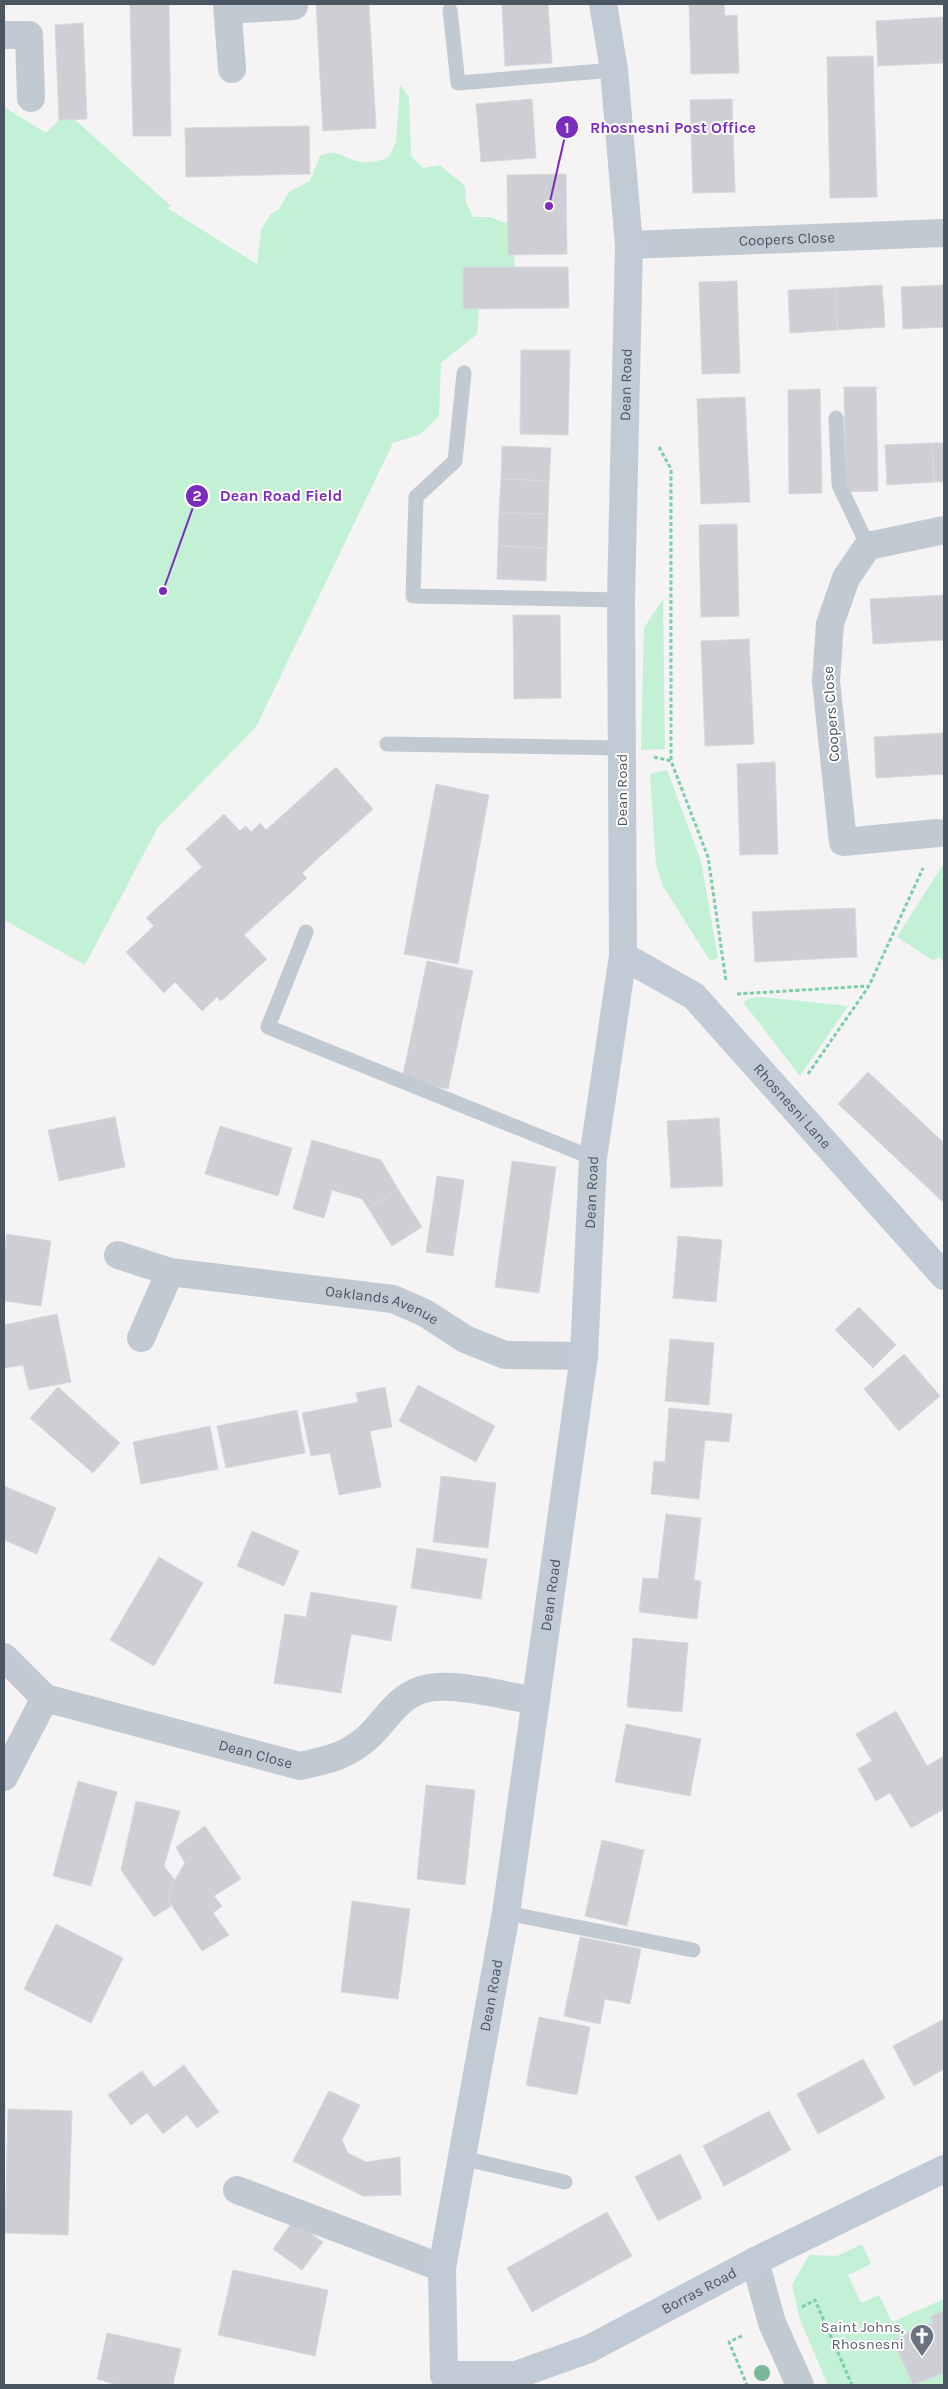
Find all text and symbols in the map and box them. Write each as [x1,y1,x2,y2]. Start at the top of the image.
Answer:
callout: Rhosnesni Post Office [555,112,766,143]
text: Rhosnesni Post Office [590,118,756,137]
text: 1 [564,119,570,137]
street label: Coopers Close [738,228,835,250]
street label: Dean Road [616,348,636,421]
callout: Dean Road Field [185,480,352,511]
text: Dean Road Field [220,486,342,505]
text: 2 [192,487,202,505]
street label: Coopers Close [819,665,843,763]
street label: Dean Road [613,753,631,827]
street label: Rhosnesni Lane [750,1060,835,1152]
street label: Dean Road [581,1155,602,1229]
street label: Oaklands Avenue [324,1282,442,1328]
street label: Dean Road [537,1557,565,1632]
street label: Dean Close [217,1736,295,1773]
street label: Dean Road [476,1958,506,2033]
street label: Borras Road [658,2263,740,2318]
place label: Saint Johns, Rhosnesni [821,2318,904,2353]
church icon: Saint Johns, Rhosnesni [909,2323,935,2357]

